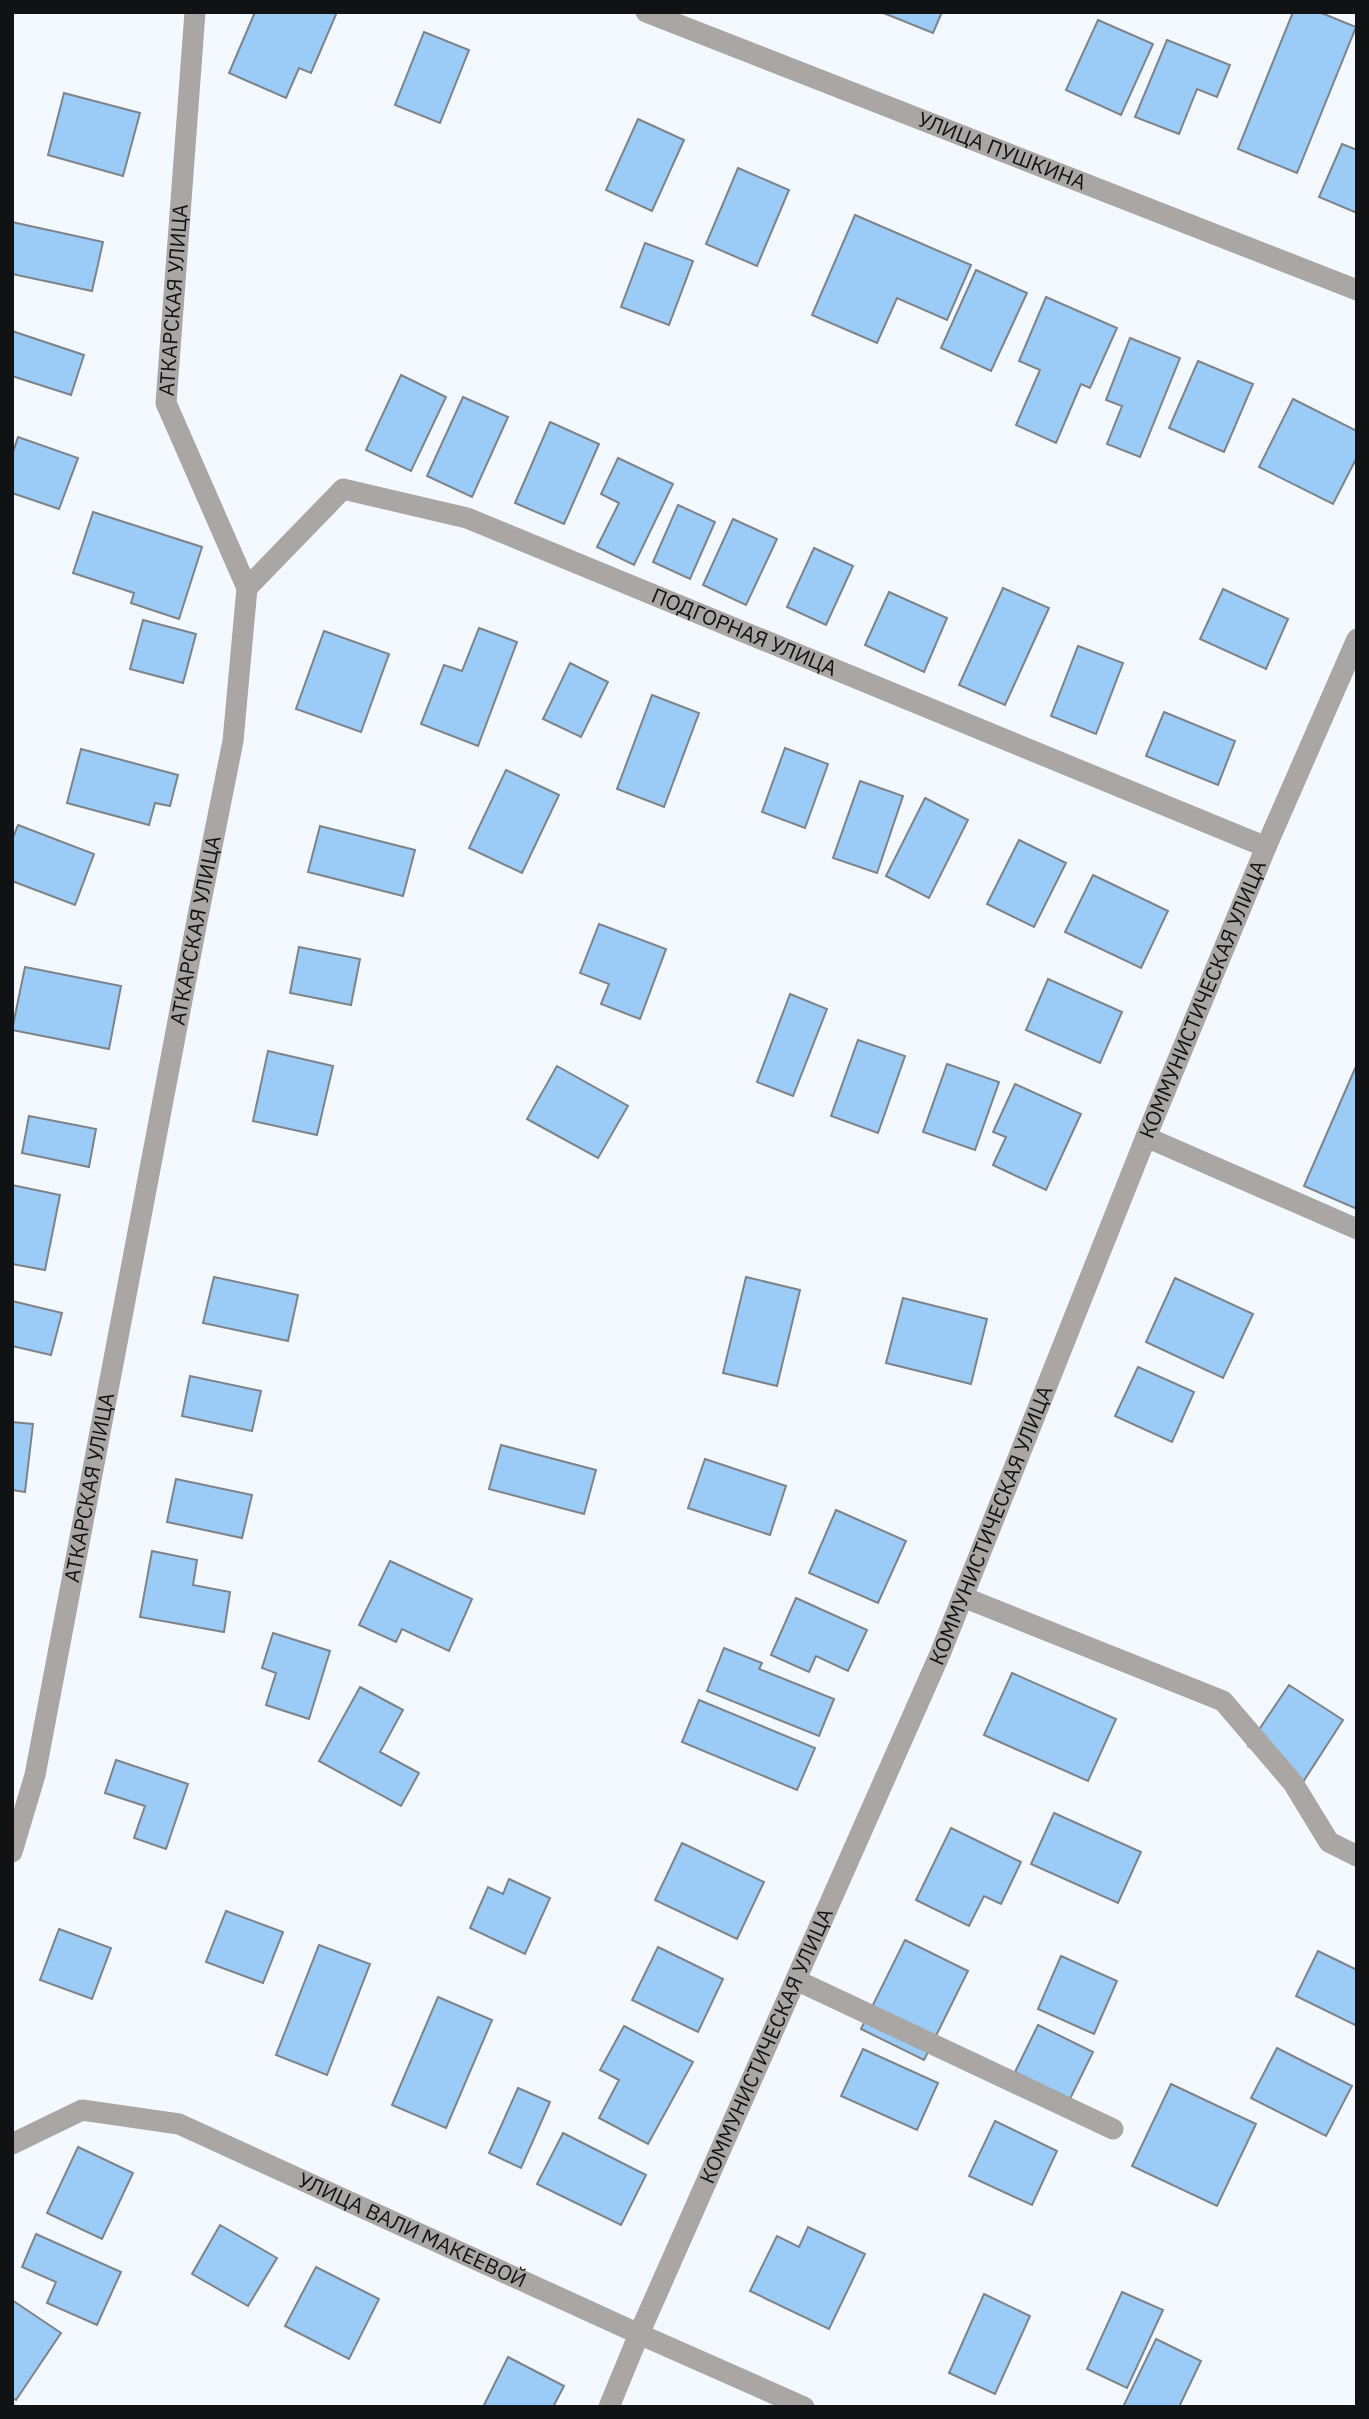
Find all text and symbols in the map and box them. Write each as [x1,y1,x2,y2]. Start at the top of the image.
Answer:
street label: УЛИЦА ПУШКИНА [914,105,1090,196]
street label: АТКАРСКАЯ УЛИЦА [152,203,194,397]
street label: ПОДГОРНАЯ УЛИЦА [648,581,841,682]
street label: АТКАРСКАЯ УЛИЦА [163,833,227,1027]
street label: КОММУНИСТИЧЕСКАЯ УЛИЦА [1132,856,1272,1142]
street label: КОММУНИСТИЧЕСКАЯ УЛИЦА [922,1381,1059,1669]
street label: АТКАРСКАЯ УЛИЦА [57,1390,120,1585]
street label: КОММУНИСТИЧЕСКАЯ УЛИЦА [692,1903,839,2188]
street label: УЛИЦА ВАЛИ МАКЕЕВОЙ [294,2165,531,2294]

